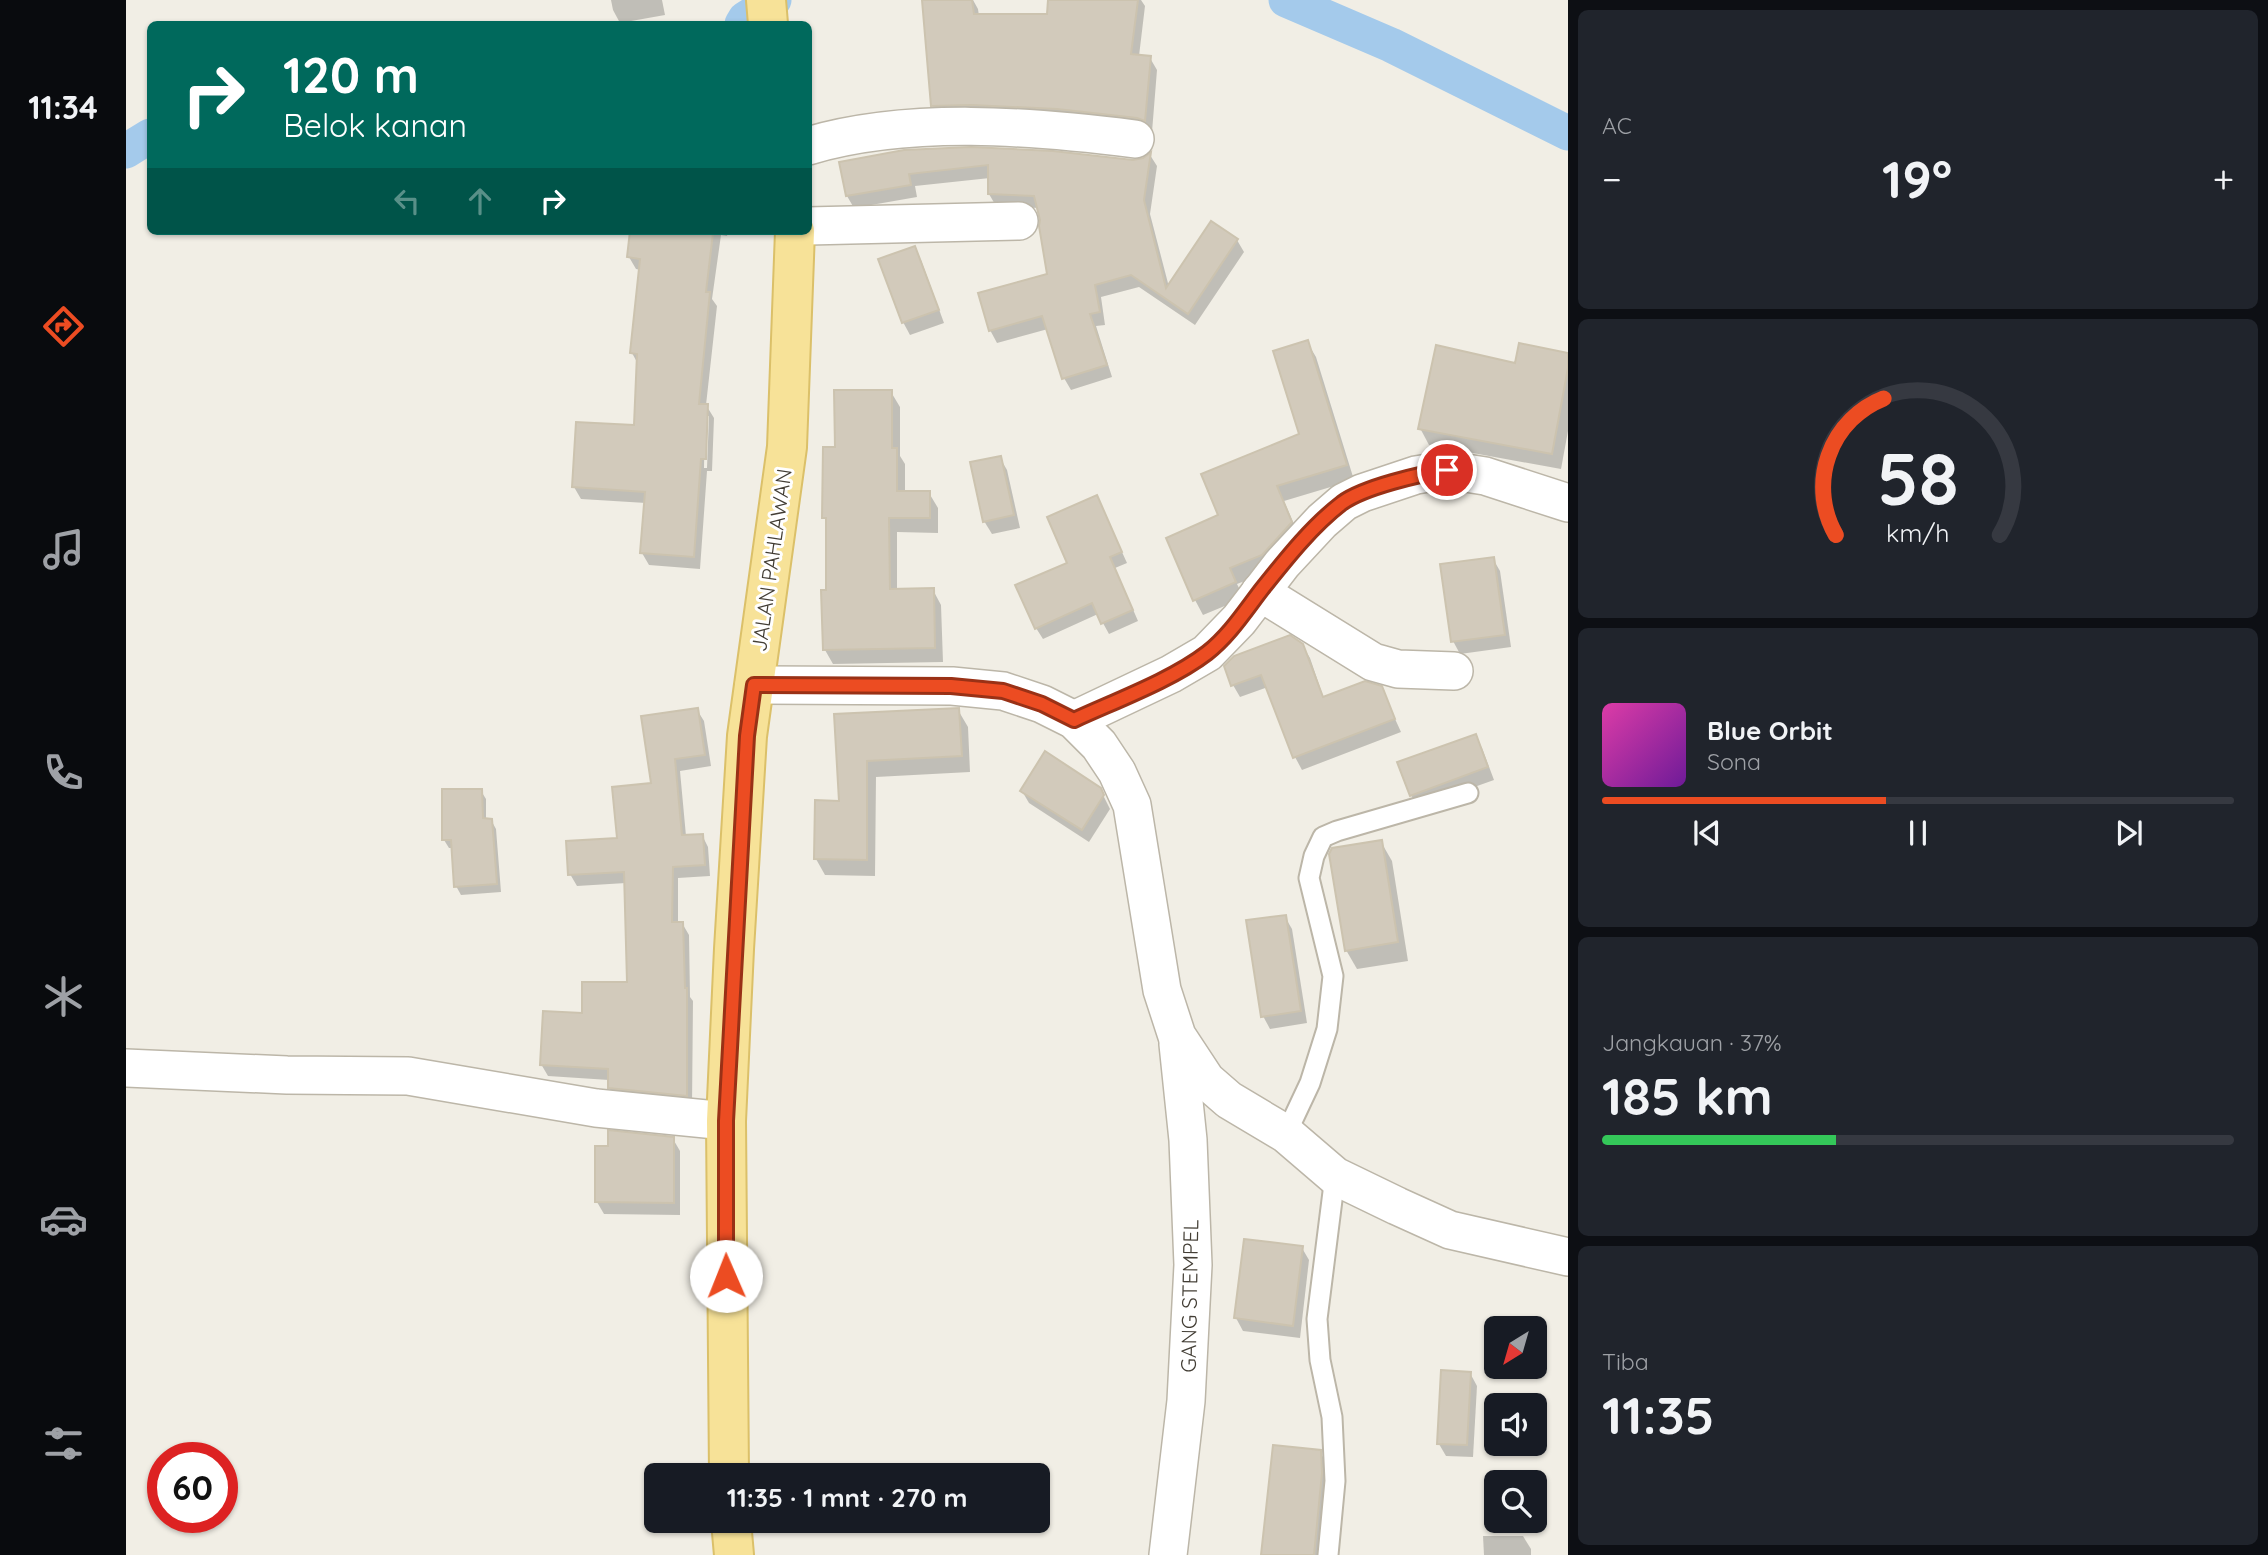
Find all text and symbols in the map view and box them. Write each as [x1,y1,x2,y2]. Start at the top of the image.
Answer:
text: 120 m [283,44,419,105]
icon: right [168,49,259,140]
text: 11:34 [28,87,98,127]
text: Belok kanan [283,105,467,145]
text: AC [1602,111,1632,140]
text: 19° [1882,146,1952,211]
text: − [1602,155,1622,203]
text: + [2213,155,2234,203]
icon: left [388,182,426,220]
icon: ahead [461,182,499,220]
icon: right [534,182,572,220]
icon: directions [39,302,88,351]
text: 58 [1877,432,1959,523]
pin [1417,440,1477,500]
icon: arrive [1428,451,1466,489]
street label: JALAN PAHLAWAN [745,467,797,653]
text: km/h [1886,516,1950,547]
icon: music [39,525,88,574]
text: Blue Orbit [1707,714,1833,747]
text: Sona [1707,747,1761,776]
icon: phone [39,748,88,797]
icon: previous [1688,814,1726,852]
icon: pause [1899,814,1937,852]
icon: next [2110,814,2148,852]
icon: climate [39,972,88,1021]
text: Jangkauan · 37% [1602,1028,1782,1057]
text: 185 km [1602,1063,1773,1128]
icon: car [39,1195,88,1244]
street label: GANG STEMPEL [1175,1219,1203,1373]
position arrow [689,1239,763,1313]
north arrow [1484,1316,1547,1379]
map controls [1484,1316,1547,1533]
text: Tiba [1602,1347,1649,1376]
text: 11:35 [1602,1382,1715,1447]
button: sound [1484,1393,1547,1456]
icon: filters [39,1419,88,1468]
speed limit sign: 60 [147,1442,238,1533]
button: search [1484,1470,1547,1533]
text: 11:35 · 1 mnt · 270 m [727,1481,967,1514]

